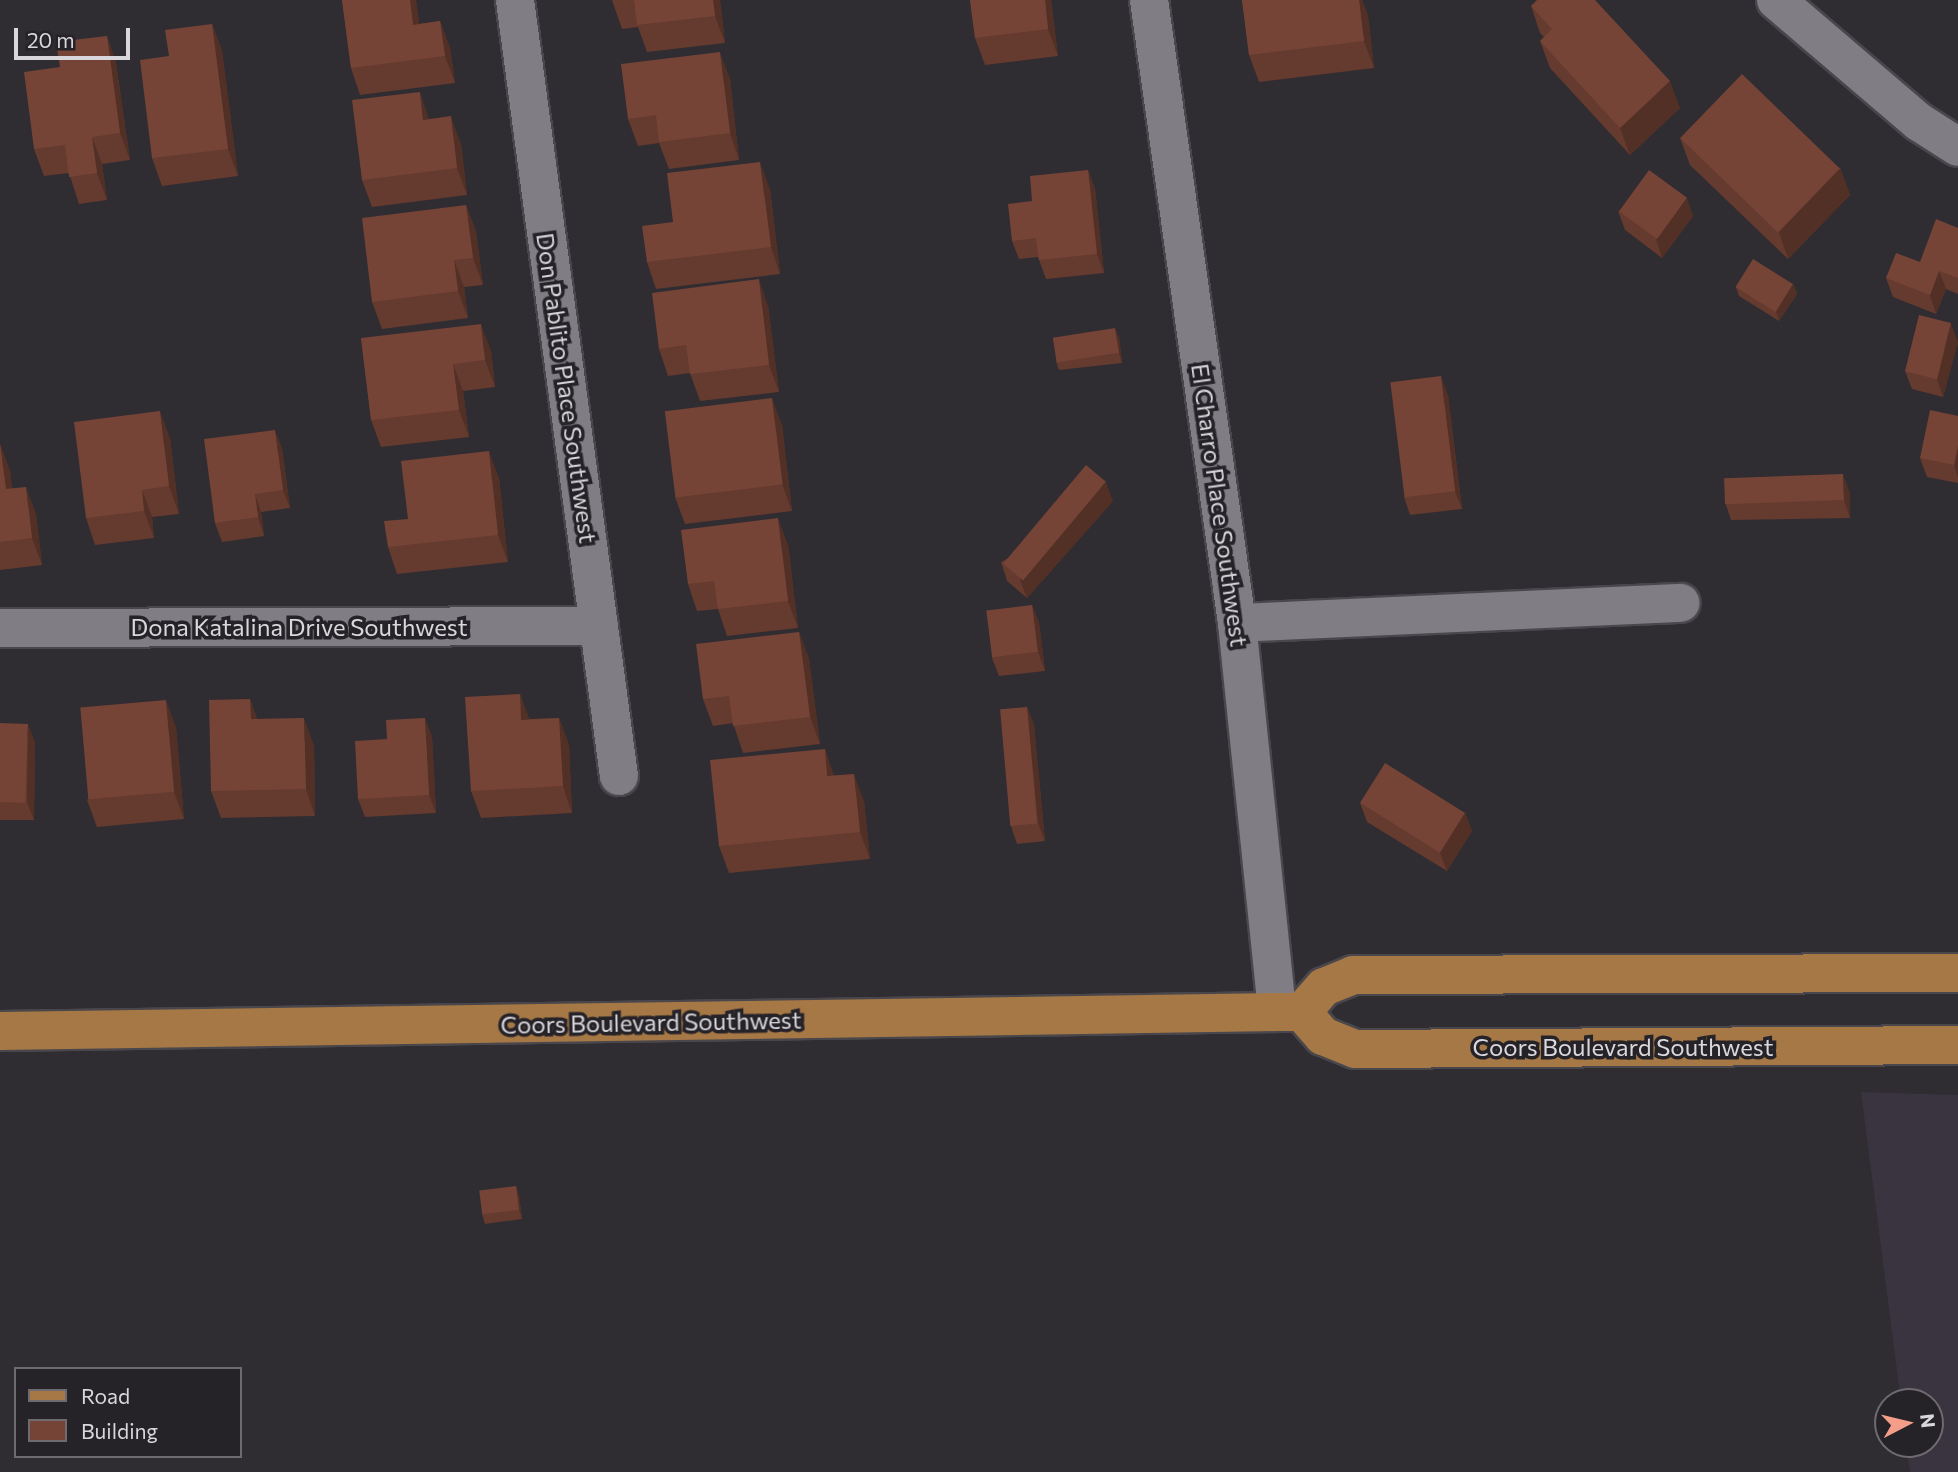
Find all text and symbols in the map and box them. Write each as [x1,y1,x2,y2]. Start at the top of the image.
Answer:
scale bar [18,14,133,58]
text: 20 m [27,27,75,52]
street label: Don Pablito Place Southwest [531,231,603,545]
street label: El Charro Place Southwest [1186,362,1254,648]
street label: Dona Katalina Drive Southwest [131,613,467,641]
street label: Coors Boulevard Southwest [500,1005,802,1039]
street label: Coors Boulevard Southwest [1472,1033,1774,1061]
legend [14,1367,242,1458]
text: Road [81,1383,130,1408]
north arrow [1874,1388,1944,1458]
text: N [1916,1412,1941,1429]
text: Building [81,1418,158,1443]

